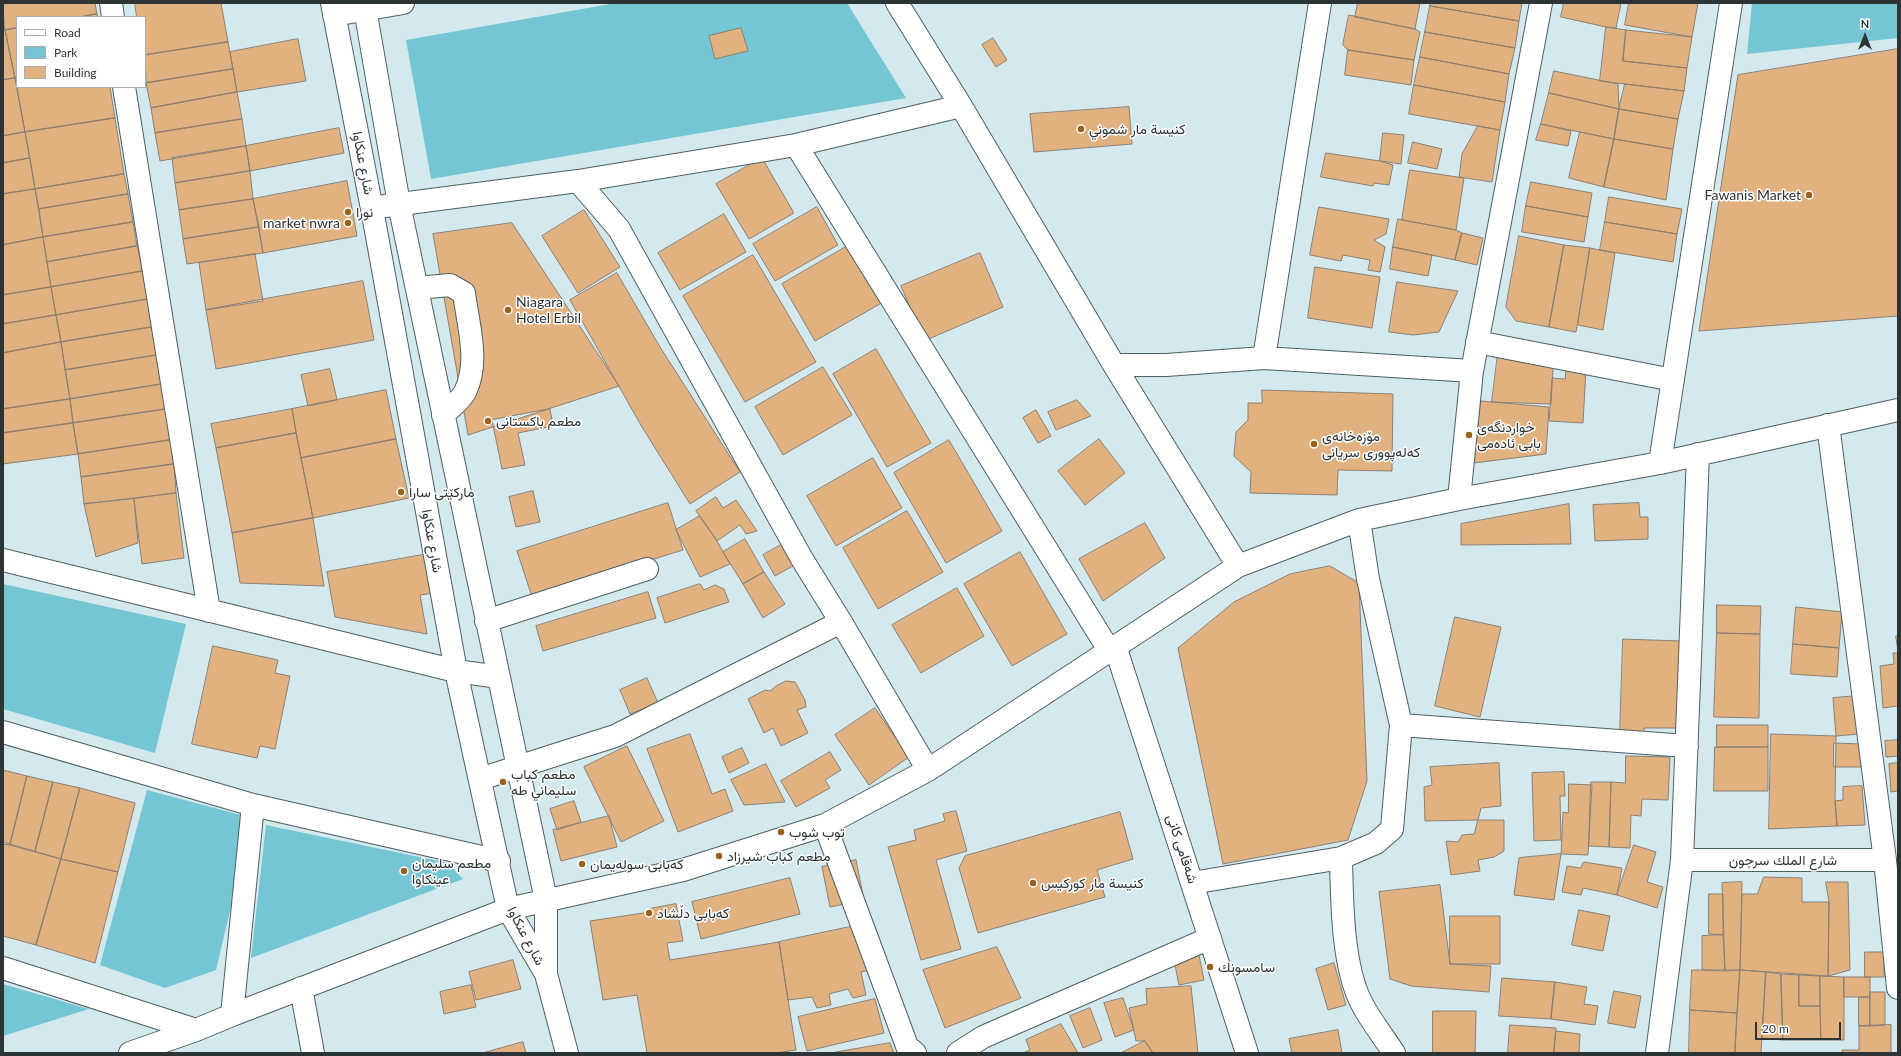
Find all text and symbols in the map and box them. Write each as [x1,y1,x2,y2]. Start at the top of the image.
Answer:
legend [16,16,146,88]
north arrow [1845,16,1885,56]
text: N [1861,17,1869,30]
text: Road [54,25,81,40]
text: Park [54,45,77,60]
text: Building [54,65,97,80]
place label: كنيسة مار شموني [1089,121,1186,137]
marker: كنيسة مار شموني [1076,124,1086,134]
street label: شارع عنكاوا [349,130,377,196]
place label: Fawanis Market [1705,187,1801,203]
marker: Fawanis Market [1804,190,1814,200]
place label: نورا [356,204,373,220]
marker: نورا [343,207,353,217]
place label: market nwra [263,215,340,231]
marker: market nwra [343,218,353,228]
place label: Niagara Hotel Erbil [516,294,581,326]
marker: Niagara Hotel Erbil [503,305,513,315]
place label: مطعم باکستانی [496,413,581,429]
marker: مطعم باکستانی [483,416,493,426]
place label: خواردنگەی بابی ئادەمی [1477,419,1541,452]
place label: مۆزەخانەی کەلەپووری سریانی [1322,428,1420,460]
marker: خواردنگەی بابی ئادەمی [1464,430,1474,440]
marker: مۆزەخانەی کەلەپووری سریانی [1309,439,1319,449]
place label: مارکێتی سارا [409,484,474,500]
marker: مارکێتی سارا [396,487,406,497]
street label: شارع عنكاوا [418,508,446,574]
place label: مطعم كباب سليماني طه [511,766,576,798]
marker: مطعم كباب سليماني طه [498,777,508,787]
street label: شەقامی کانی [1163,812,1201,886]
place label: توب شوب [789,824,845,840]
marker: توب شوب [776,827,786,837]
place label: مطعم كباب شيرزاد [727,848,831,864]
marker: مطعم كباب شيرزاد [714,851,724,861]
street label: شارع الملك سرجون [1729,852,1837,868]
place label: مطعم سليمان عينكاوا [412,855,491,888]
place label: کەبابی سولەیمان [590,856,683,872]
marker: کەبابی سولەیمان [577,859,587,869]
marker: مطعم سليمان عينكاوا [399,866,409,876]
place label: كنيسة مار كوركيس [1041,875,1144,891]
marker: كنيسة مار كوركيس [1028,878,1038,888]
street label: شارع عنكاوا [504,904,548,968]
place label: کەبابی دڵشاد [657,905,729,921]
marker: کەبابی دڵشاد [644,908,654,918]
place label: سامسونك [1218,959,1275,975]
marker: سامسونك [1205,962,1215,972]
scale bar [1757,1014,1843,1040]
text: 20 m [1762,1021,1789,1036]

